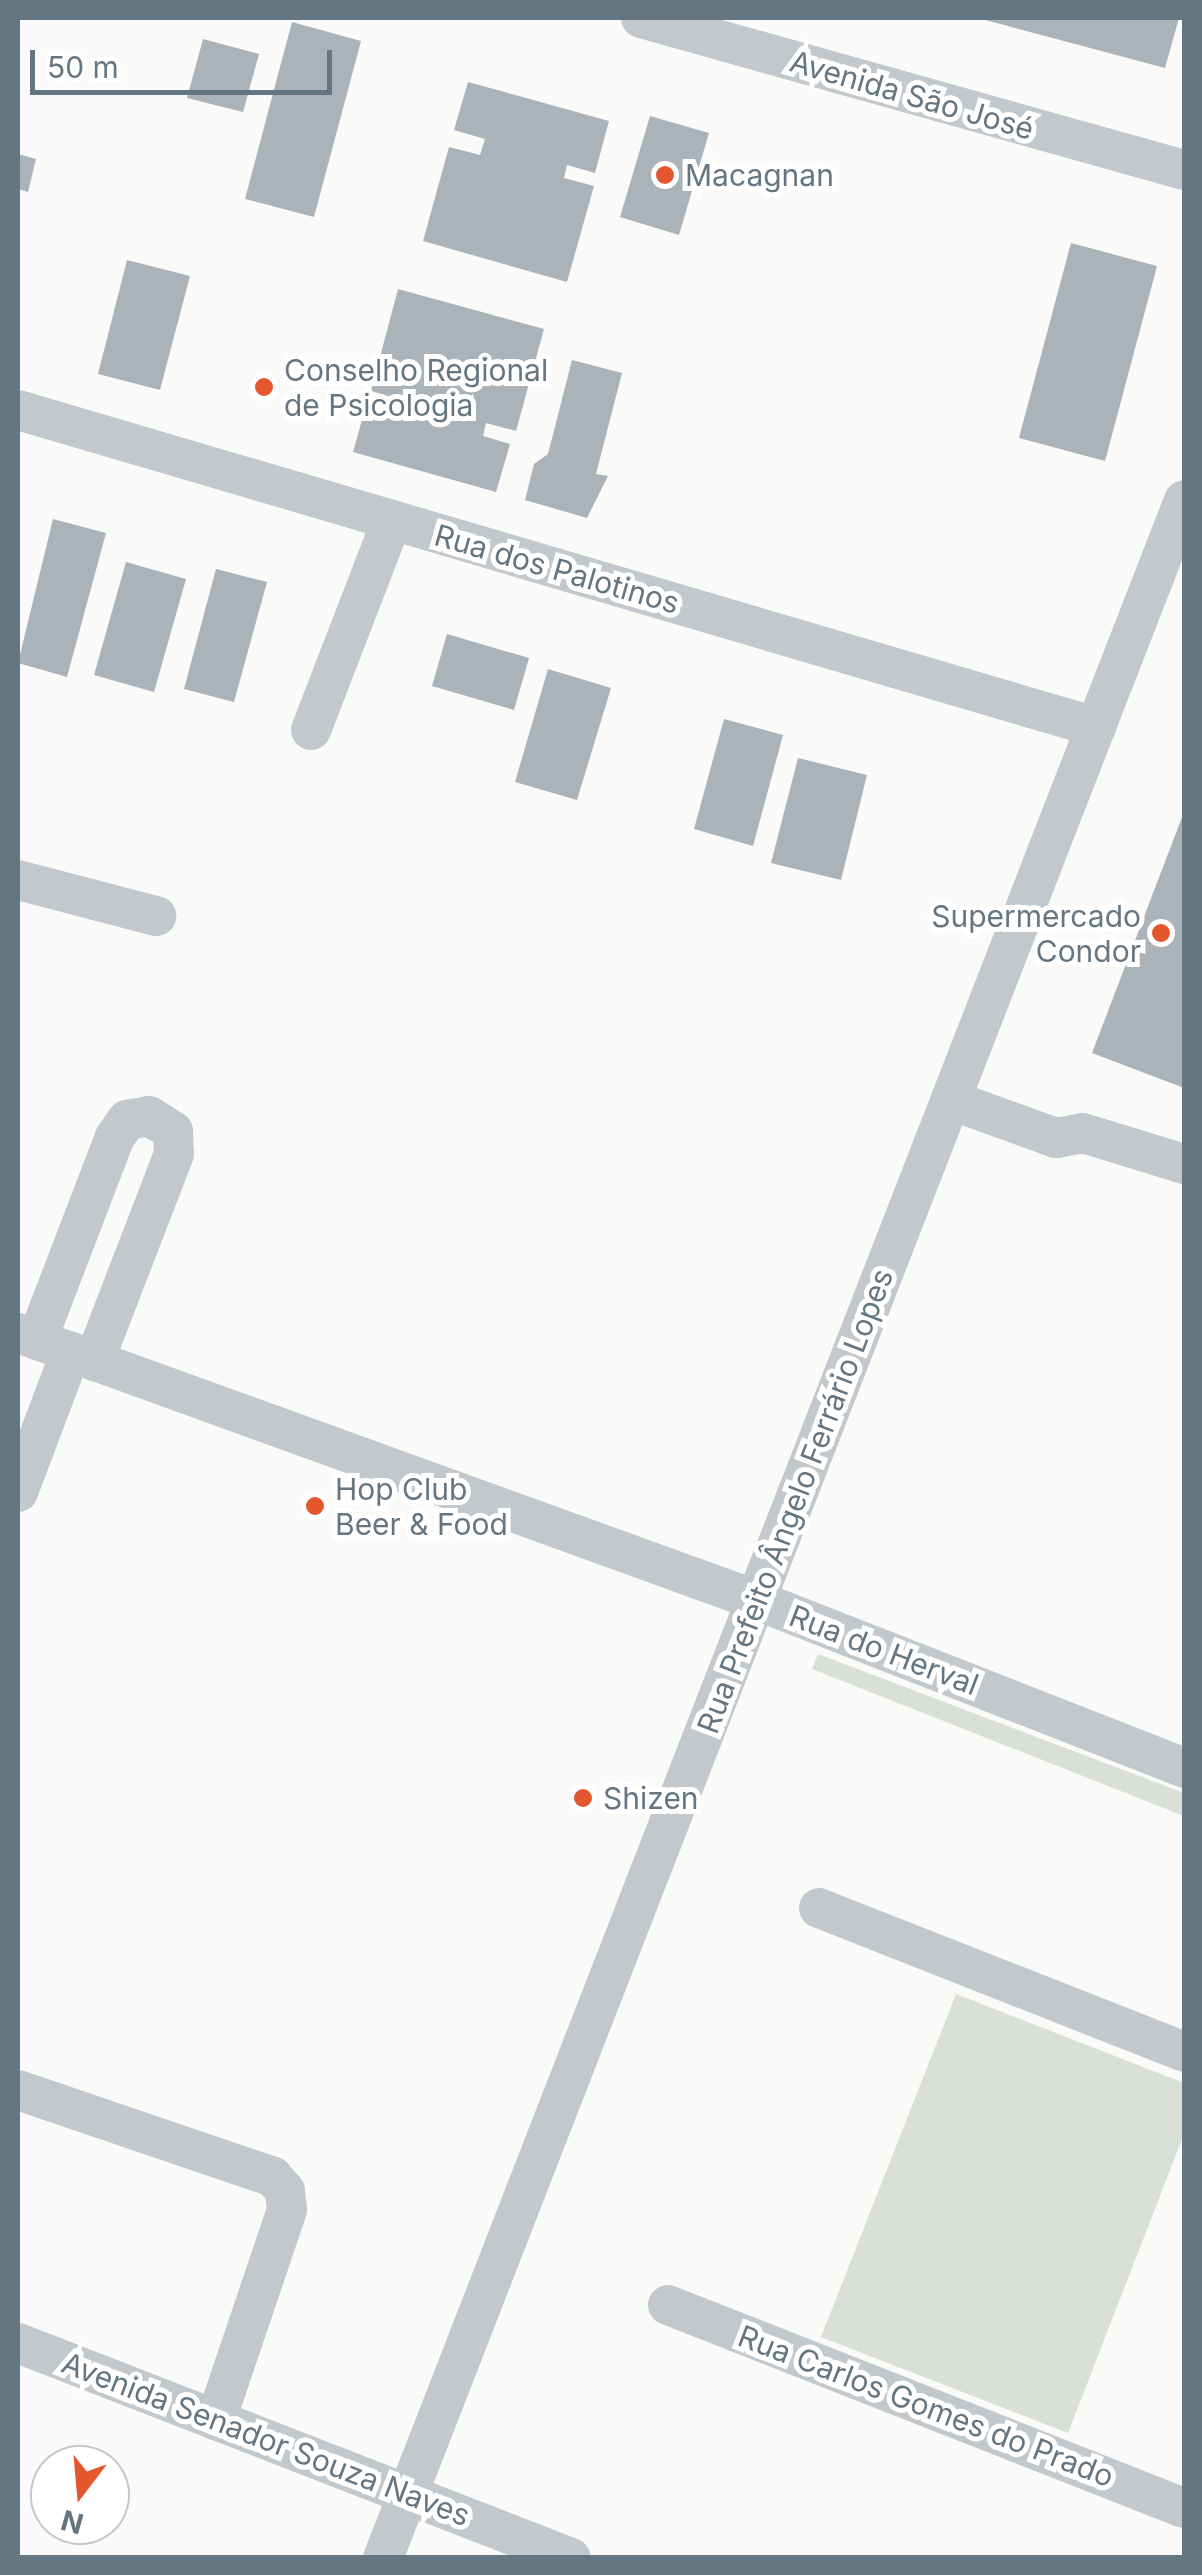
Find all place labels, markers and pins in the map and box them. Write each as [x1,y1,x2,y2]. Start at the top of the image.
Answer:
place label: Macagnan [685,157,834,193]
marker: Macagnan [654,164,676,186]
place label: Conselho Regional de Psicologia [284,352,548,422]
marker: Conselho Regional de Psicologia [253,376,275,398]
place label: Supermercado Condor [931,898,1141,968]
marker: Supermercado Condor [1150,922,1172,944]
place label: Hop Club Beer & Food [335,1471,508,1542]
marker: Hop Club Beer & Food [304,1495,326,1517]
place label: Shizen [603,1780,699,1816]
marker: Shizen [572,1787,594,1809]

